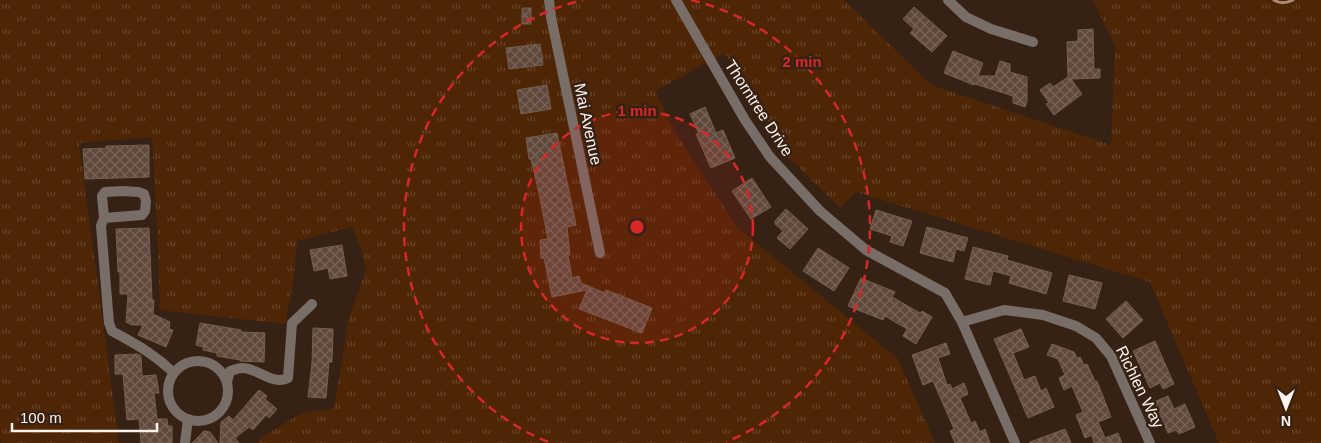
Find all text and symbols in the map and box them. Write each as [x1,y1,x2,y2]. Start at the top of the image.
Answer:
text: 2 min [782,53,822,70]
street label: Thorntree Drive [722,57,796,159]
street label: Mai Avenue [571,81,605,167]
text: 1 min [617,102,657,119]
centre of rings [628,218,646,236]
street label: Richlen Way [1113,343,1167,431]
north arrow [1261,383,1311,433]
scale bar [12,400,158,432]
text: 100 m [20,409,62,426]
text: N [1281,413,1291,429]

